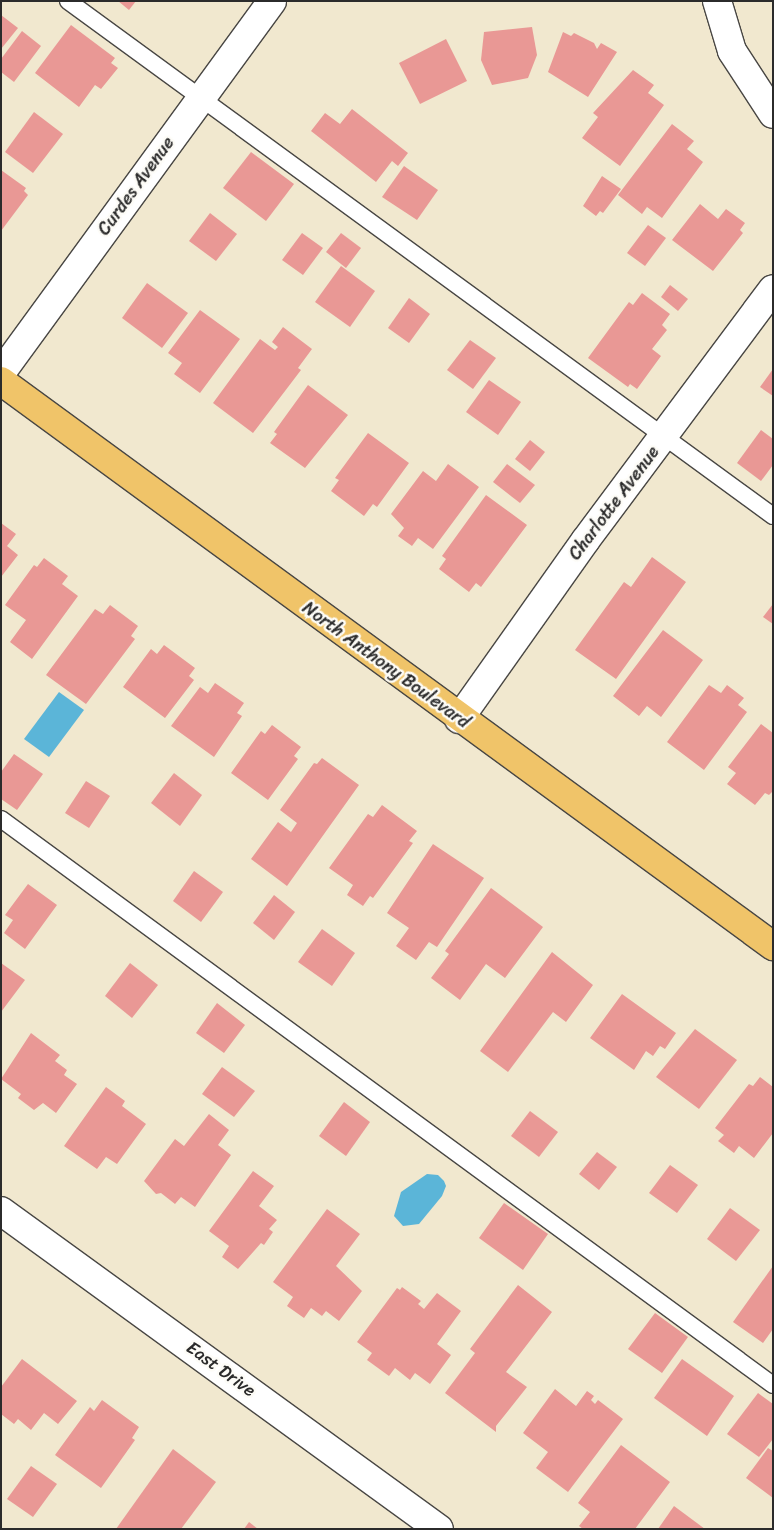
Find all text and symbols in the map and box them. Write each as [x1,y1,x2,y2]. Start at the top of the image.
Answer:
street label: Curdes Avenue [93,133,179,239]
street label: Charlotte Avenue [564,442,664,564]
street label: North Anthony Boulevard [298,597,474,733]
street label: East Drive [182,1337,260,1401]

